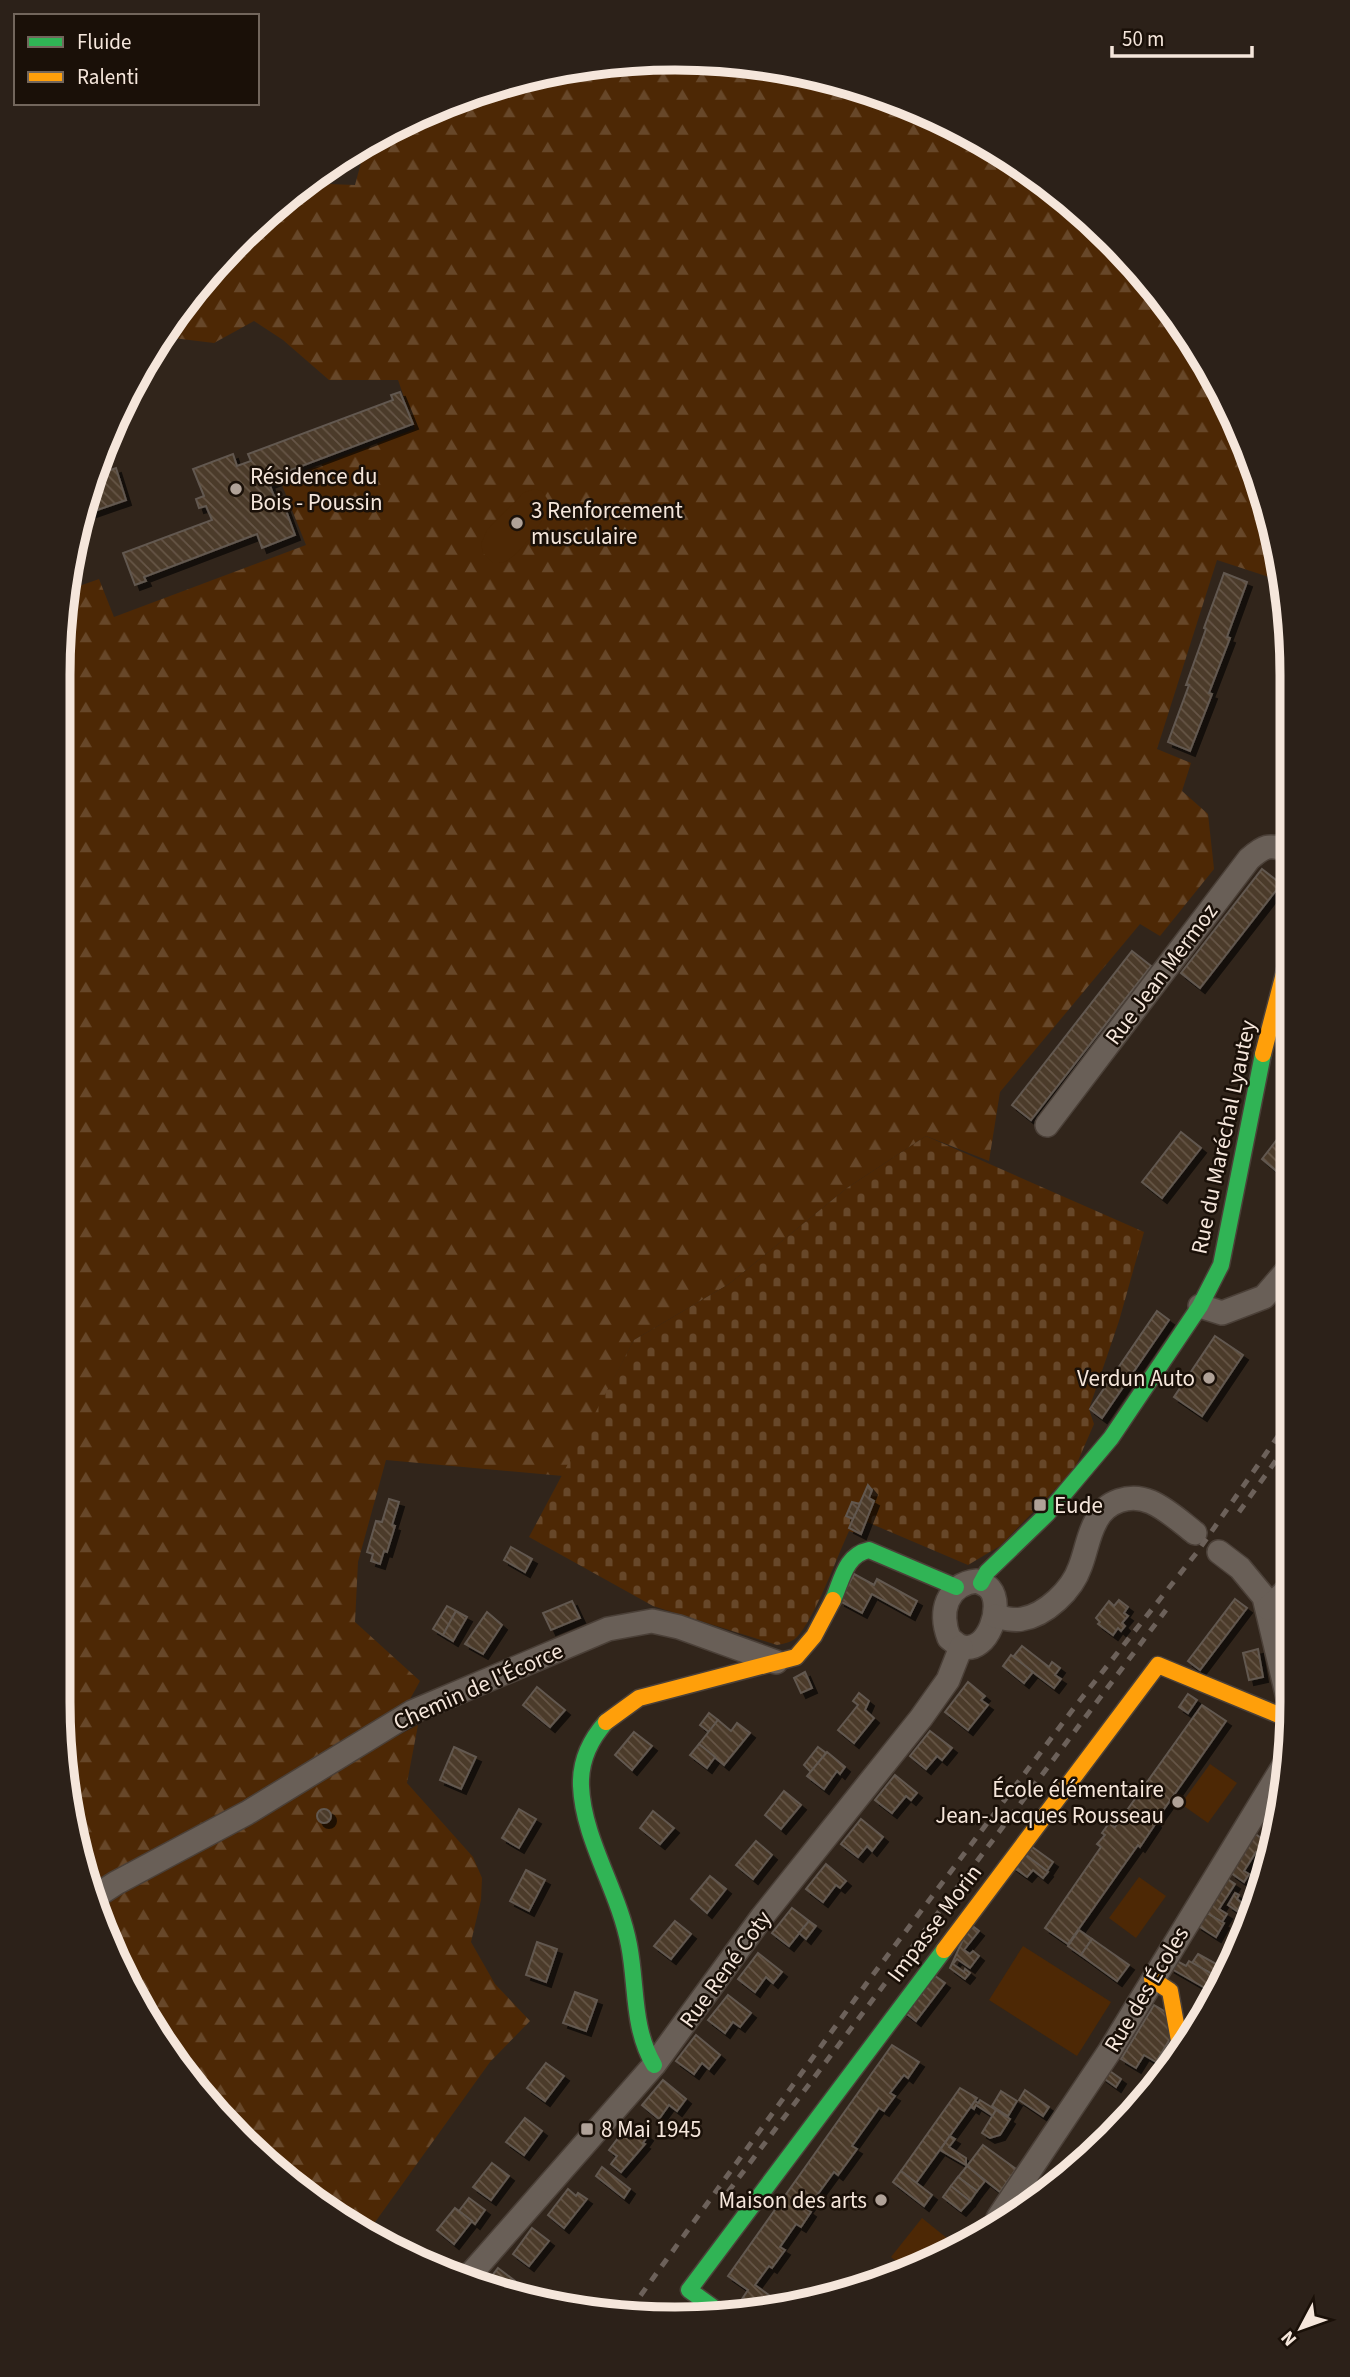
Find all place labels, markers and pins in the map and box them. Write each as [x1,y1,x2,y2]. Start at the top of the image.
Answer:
place label: Résidence du Bois - Poussin [250,460,383,519]
marker: Résidence du Bois - Poussin [228,481,244,497]
place label: 3 Renforcement musculaire [531,494,683,553]
marker: 3 Renforcement musculaire [509,515,525,531]
place label: Verdun Auto [1077,1362,1195,1395]
marker: Verdun Auto [1201,1370,1217,1386]
place label: Eude [1054,1489,1103,1522]
marker: Eude [1032,1497,1048,1513]
place label: École élémentaire Jean-Jacques Rousseau [935,1773,1164,1832]
marker: École élémentaire Jean-Jacques Rousseau [1170,1794,1186,1810]
place label: 8 Mai 1945 [601,2113,701,2146]
marker: 8 Mai 1945 [579,2121,595,2137]
place label: Maison des arts [719,2184,867,2217]
marker: Maison des arts [873,2192,889,2208]

